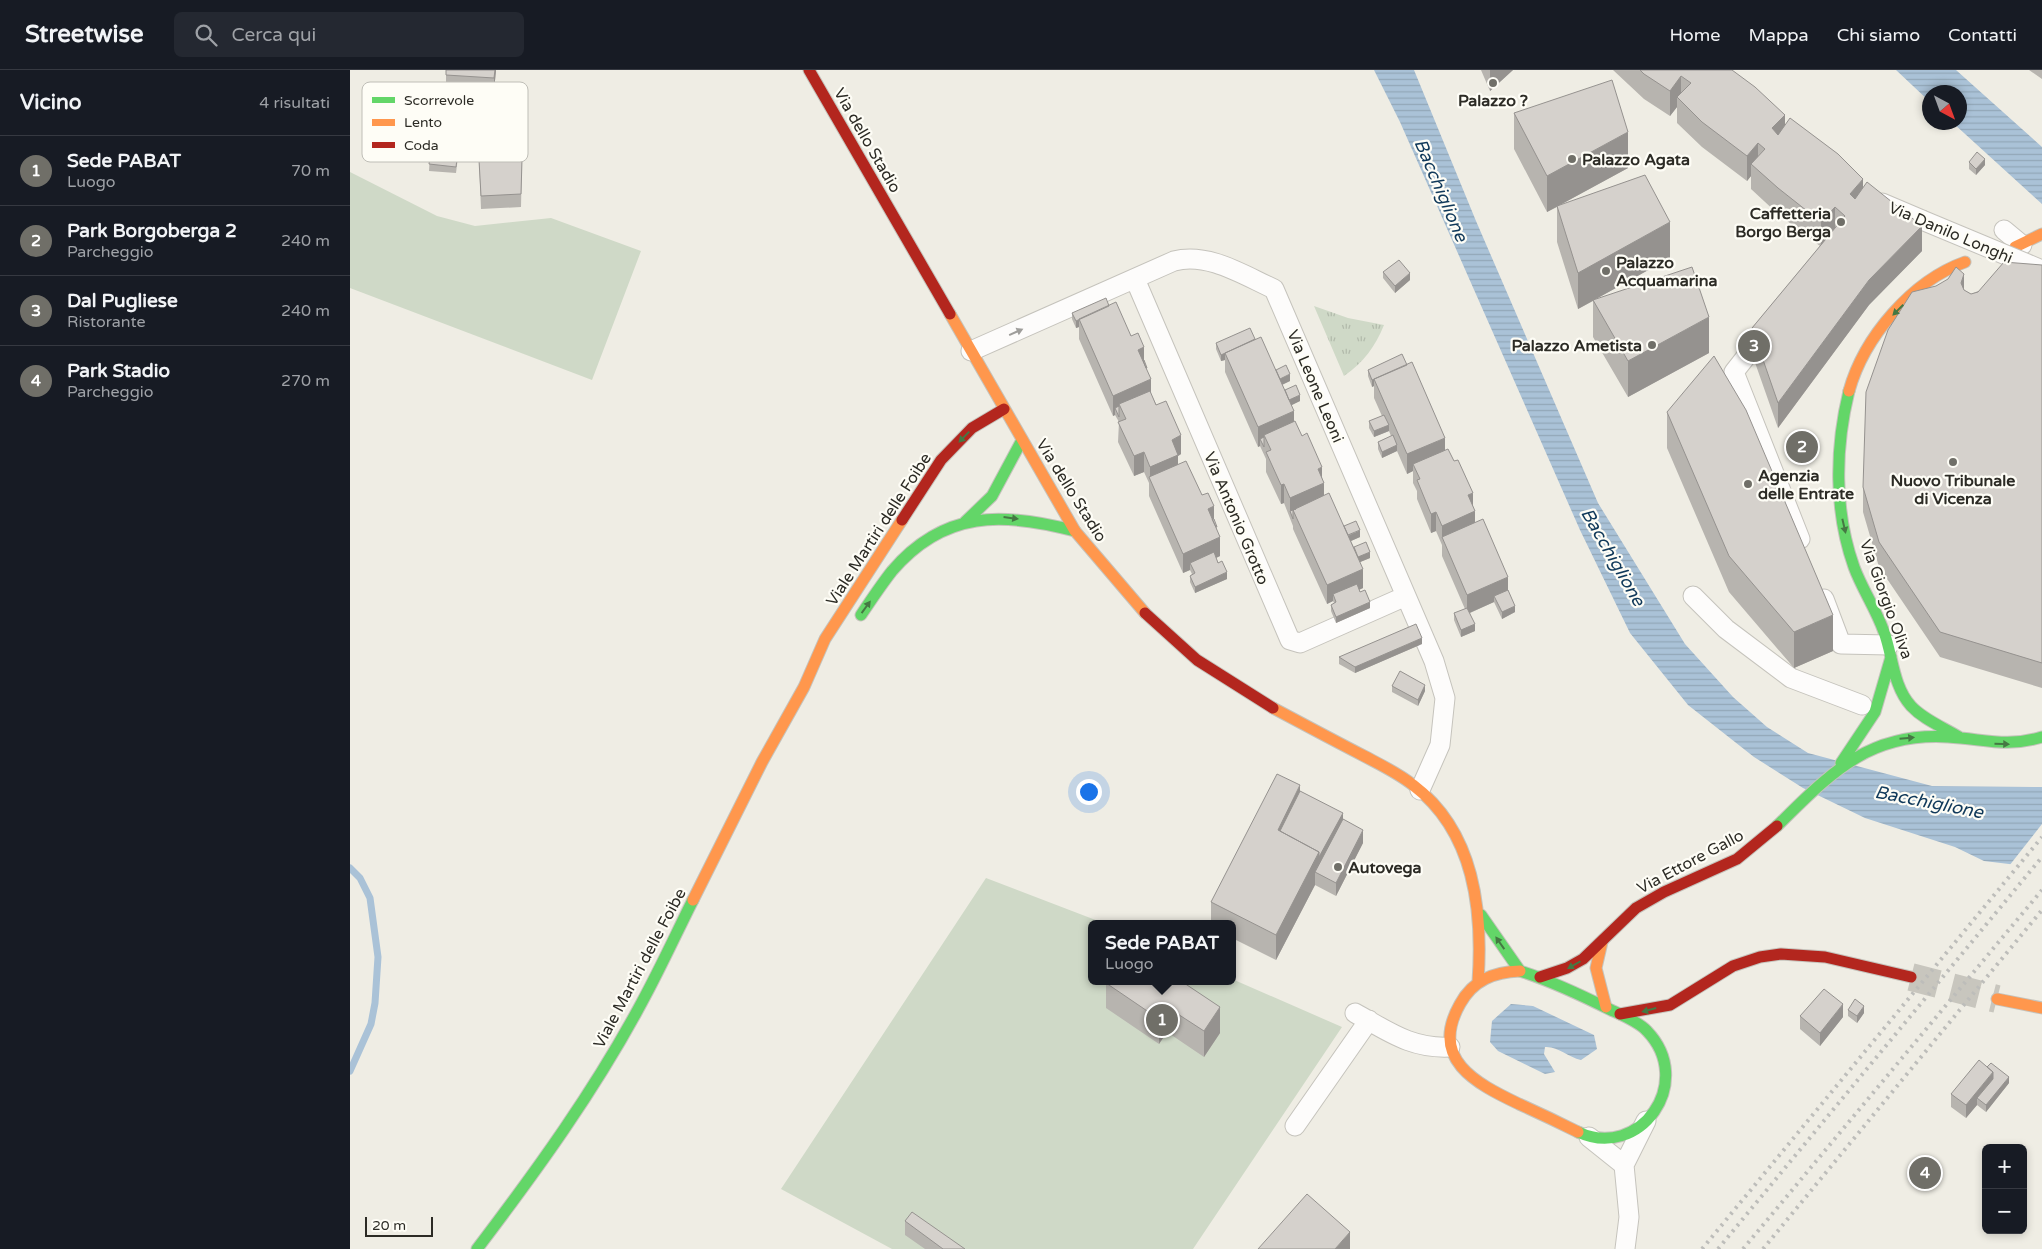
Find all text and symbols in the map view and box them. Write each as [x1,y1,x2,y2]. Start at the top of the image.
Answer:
search box [174,12,524,57]
text: Streetwise [25,20,144,49]
icon: search [192,21,220,49]
text: Cerca qui [232,24,316,46]
text: Home [1669,24,1720,46]
text: Mappa [1748,24,1809,46]
text: Chi siamo [1837,24,1920,46]
text: Contatti [1948,24,2017,46]
marker: Palazzo ? [1487,77,1499,89]
legend [362,82,528,162]
street label: Via dello Stadio [829,85,905,196]
north arrow [1922,85,1967,130]
text: Vicino [20,90,82,115]
place label: Palazzo ? [1458,91,1528,111]
text: Scorrevole [404,92,474,109]
text: 4 risultati [259,93,330,113]
text: Lento [404,114,442,131]
water label: Bacchiglione [1409,135,1473,245]
text: Coda [404,137,439,154]
text: Sede PABAT [67,150,181,172]
place label: Palazzo Agata [1582,150,1690,170]
marker: Palazzo Agata [1566,153,1578,165]
text: 1 [31,161,41,181]
text: 70 m [291,161,330,181]
text: Luogo [67,172,116,192]
street label: Via Danilo Longhi [1885,198,2016,268]
place label: Caffetteria Borgo Berga [1735,204,1831,242]
marker: Caffetteria Borgo Berga [1835,216,1847,228]
text: Park Borgoberga 2 [67,220,237,242]
text: 2 [31,231,41,251]
text: 240 m [281,231,330,251]
text: Parcheggio [67,242,153,262]
place label: Palazzo Acquamarina [1616,253,1718,291]
marker: Palazzo Acquamarina [1600,265,1612,277]
text: Dal Pugliese [67,290,178,312]
text: 3 [31,301,41,321]
text: 240 m [281,301,330,321]
one-way arrow [1892,304,1904,316]
text: Ristorante [67,312,145,332]
one-way arrow [1009,327,1023,335]
street label: Via Leone Leoni [1282,327,1348,446]
pin: 3 [1738,327,1770,365]
place label: Palazzo Ametista [1511,336,1642,356]
marker: Palazzo Ametista [1646,339,1658,351]
text: Park Stadio [67,360,170,382]
text: 4 [31,371,41,391]
text: 270 m [281,371,330,391]
text: Parcheggio [67,382,153,402]
pin: 2 [1786,428,1818,466]
one-way arrow [958,430,970,442]
street label: Via dello Stadio [1032,435,1111,546]
street label: Viale Martiri delle Foibe [822,449,936,610]
street label: Via Antonio Grotto [1199,449,1273,588]
marker: Nuovo Tribunale di Vicenza [1947,456,1959,468]
place label: Agenzia delle Entrate [1758,466,1854,504]
place label: Nuovo Tribunale di Vicenza [1891,471,2015,509]
marker: Agenzia delle Entrate [1742,478,1754,490]
water label: Bacchiglione [1576,504,1650,611]
one-way arrow [1003,514,1019,522]
one-way arrow [1840,518,1848,533]
street label: Via Giorgio Oliva [1855,537,1917,662]
one-way arrow [861,600,871,614]
one-way arrow [1900,734,1916,742]
one-way arrow [1994,741,2010,749]
your location [1076,779,1102,805]
water label: Bacchiglione [1873,781,1986,823]
street label: Via Ettore Gallo [1634,825,1747,898]
place label: Autovega [1348,858,1422,878]
marker: Autovega [1332,861,1344,873]
street label: Viale Martiri delle Foibe [589,885,691,1052]
popup [1088,920,1236,985]
text: Sede PABAT [1105,932,1219,954]
one-way arrow [1495,936,1505,950]
text: Luogo [1105,954,1154,974]
one-way arrow [1567,961,1581,969]
pin: 1 [1146,1001,1178,1039]
one-way arrow [1642,1006,1657,1014]
map controls [1982,1144,2027,1234]
button: + [1982,1144,2027,1189]
pin: 4 [1909,1154,1941,1192]
button: − [1982,1189,2027,1234]
scale bar [365,1214,432,1237]
text: 20 m [372,1217,406,1234]

